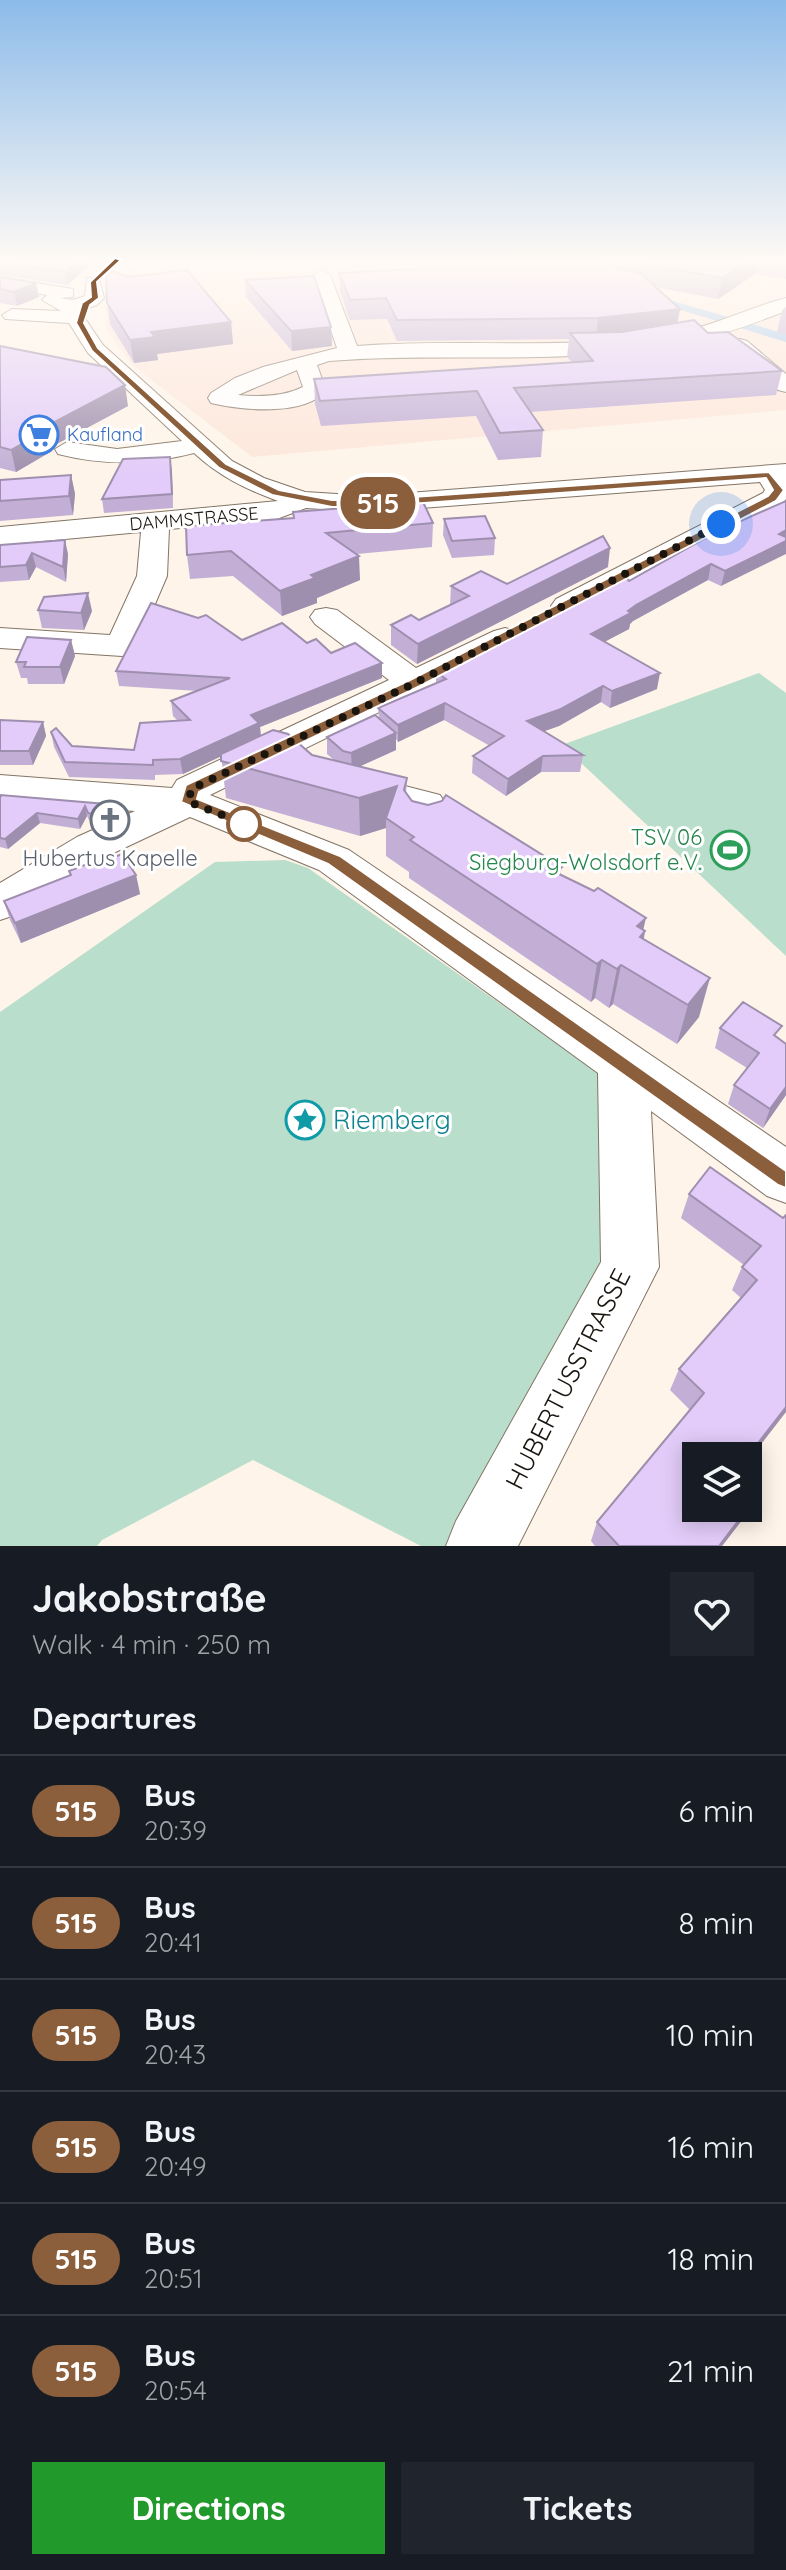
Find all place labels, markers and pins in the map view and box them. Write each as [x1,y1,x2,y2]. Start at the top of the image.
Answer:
supermarket icon: Kaufland [18,414,60,456]
place label: Kaufland [67,423,143,446]
church icon: Hubertus Kapelle [89,799,131,841]
unlabelled marker [227,807,261,841]
place label: TSV 06 Siegburg-Wolsdorf e.V. [469,823,702,876]
sports icon: TSV 06 Siegburg-Wolsdorf e.V. [709,829,751,871]
place label: Hubertus Kapelle [22,844,198,872]
place icon: Riemberg [284,1099,326,1141]
place label: Riemberg [333,1103,451,1136]

